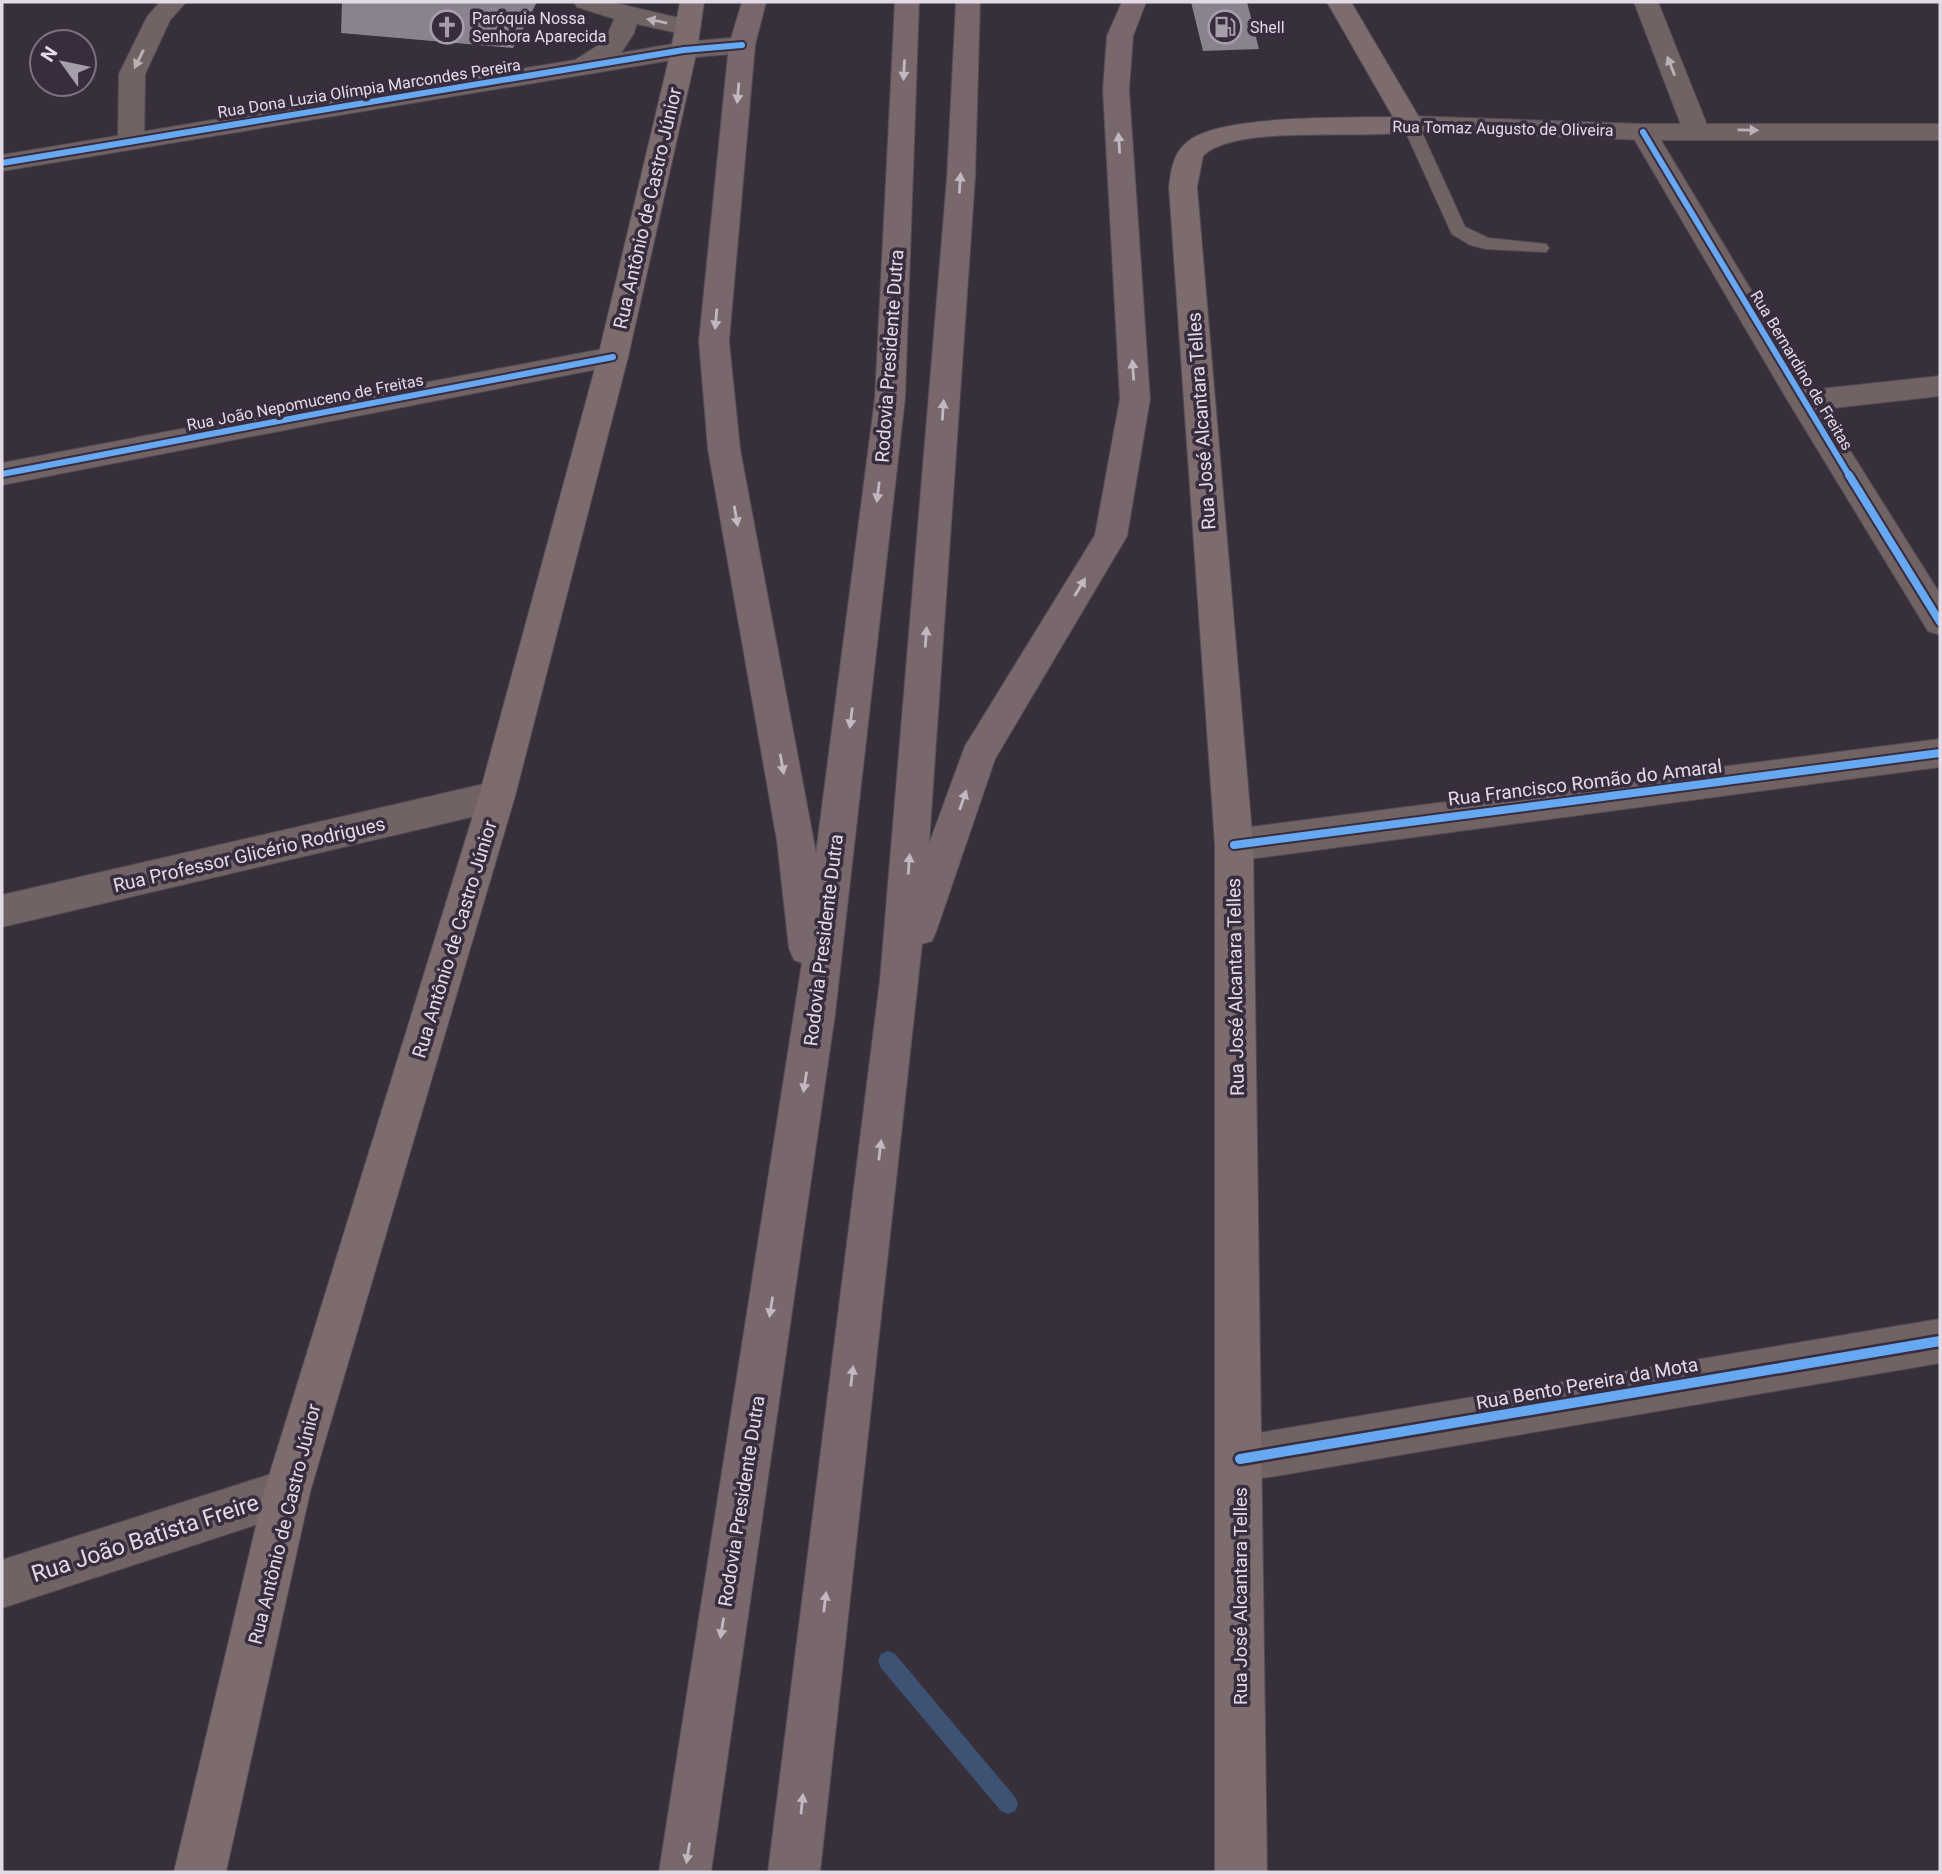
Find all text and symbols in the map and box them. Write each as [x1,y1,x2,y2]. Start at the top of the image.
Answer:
church icon: Paróquia Nossa Senhora Aparecida [428,8,466,46]
fuel station icon: Shell [1206,8,1244,46]
place label: Paróquia Nossa Senhora Aparecida [472,9,606,46]
one-way arrow [646,16,668,27]
place label: Shell [1250,18,1285,37]
north arrow [28,28,98,98]
text: N [36,42,62,66]
one-way arrow [133,49,144,69]
street label: Rua Dona Luzia Olímpia Marcondes Pereira [216,55,522,122]
one-way arrow [1665,55,1676,76]
one-way arrow [899,59,910,81]
one-way arrow [732,82,743,104]
street label: Rua Antônio de Castro Júnior [608,85,687,331]
street label: Rua Tomaz Augusto de Oliveira [1392,117,1614,140]
one-way arrow [1737,124,1759,136]
one-way arrow [1114,132,1125,154]
one-way arrow [955,172,966,194]
street label: Rodovia Presidente Dutra [871,249,908,463]
street label: Rua Bernardino de Freitas [1746,287,1857,454]
one-way arrow [710,308,721,330]
street label: Rua José Alcantara Telles [1182,312,1221,530]
one-way arrow [1128,359,1139,381]
street label: Rua João Nepomuceno de Freitas [185,370,425,435]
one-way arrow [938,399,949,421]
one-way arrow [873,482,884,504]
one-way arrow [731,505,742,527]
one-way arrow [1074,577,1086,596]
one-way arrow [921,626,932,648]
one-way arrow [845,707,856,729]
one-way arrow [777,753,788,775]
street label: Rua Francisco Romão do Amaral [1447,754,1723,811]
one-way arrow [958,790,969,811]
street label: Rua Professor Glicério Rodrigues [111,812,387,897]
street label: Rua Antônio de Castro Júnior [407,817,502,1061]
street label: Rodovia Presidente Dutra [799,833,848,1047]
one-way arrow [904,852,915,874]
street label: Rua José Alcantara Telles [1222,878,1249,1096]
one-way arrow [799,1071,810,1093]
one-way arrow [874,1139,885,1161]
one-way arrow [765,1296,776,1318]
street label: Rua Bento Pereira da Mota [1474,1353,1700,1414]
one-way arrow [847,1364,858,1386]
street label: Rodovia Presidente Dutra [713,1394,770,1608]
street label: Rua Antônio de Castro Júnior [243,1401,326,1647]
street label: Rua José Alcantara Telles [1229,1487,1252,1705]
street label: Rua João Batista Freire [28,1489,262,1588]
one-way arrow [820,1590,831,1612]
one-way arrow [716,1618,727,1640]
one-way arrow [796,1793,807,1815]
one-way arrow [682,1842,693,1864]

